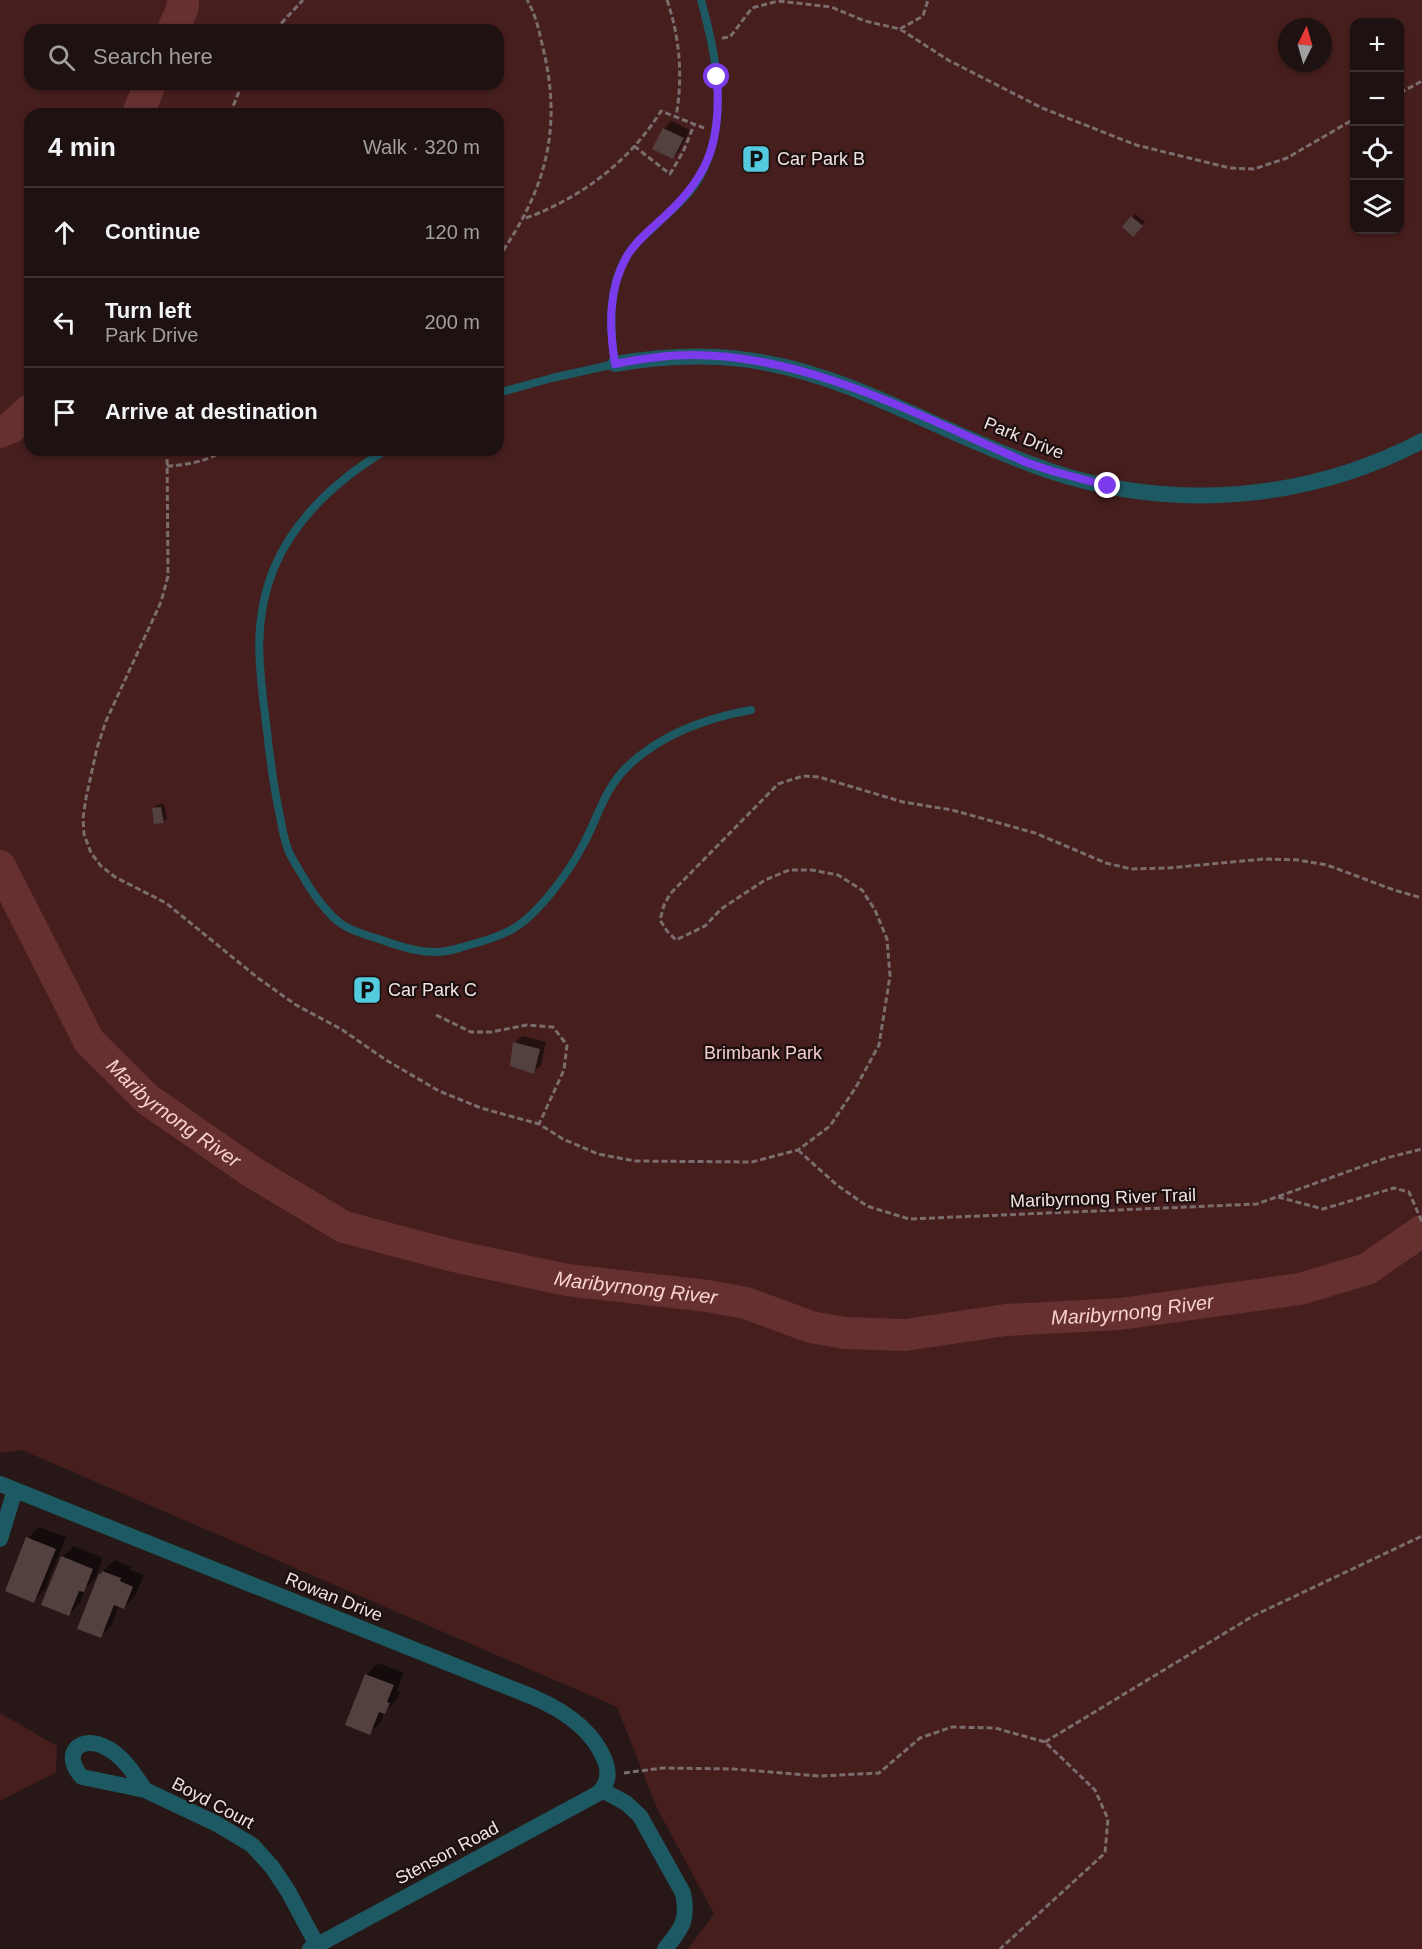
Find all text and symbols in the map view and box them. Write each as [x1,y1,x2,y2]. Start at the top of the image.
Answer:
north arrow [1278,18,1332,72]
map controls [1350,18,1404,234]
button: + [1350,18,1404,72]
search box [24,24,504,90]
icon: search [45,41,78,74]
text: Search here [93,44,213,69]
route start [703,63,729,89]
button: − [1350,72,1404,126]
button: locate [1350,126,1404,180]
text: 4 min [48,132,116,162]
text: Walk · 320 m [363,136,480,158]
parking icon: Car Park B [740,143,772,175]
place label: Car Park B [777,149,865,169]
button: layers [1350,180,1404,234]
icon: ahead [48,216,81,249]
text: Continue [105,219,200,244]
text: 120 m [424,221,480,243]
text: Turn left [105,298,191,323]
icon: left [48,306,81,339]
text: 200 m [424,311,480,333]
text: Park Drive [105,324,198,346]
icon: arrive [48,396,81,429]
text: Arrive at destination [105,399,318,424]
street label: Park Drive [981,413,1067,463]
route end [1094,472,1120,498]
parking icon: Car Park C [351,974,383,1006]
place label: Car Park C [388,980,477,1000]
park label: Brimbank Park [704,1043,823,1063]
water label: Maribyrnong River [102,1054,246,1172]
street label: Maribyrnong River Trail [1010,1185,1196,1211]
water label: Maribyrnong River [553,1267,720,1309]
water label: Maribyrnong River [1050,1290,1216,1329]
street label: Rowan Drive [282,1568,386,1626]
street label: Boyd Court [169,1773,257,1833]
street label: Stenson Road [392,1817,502,1889]

